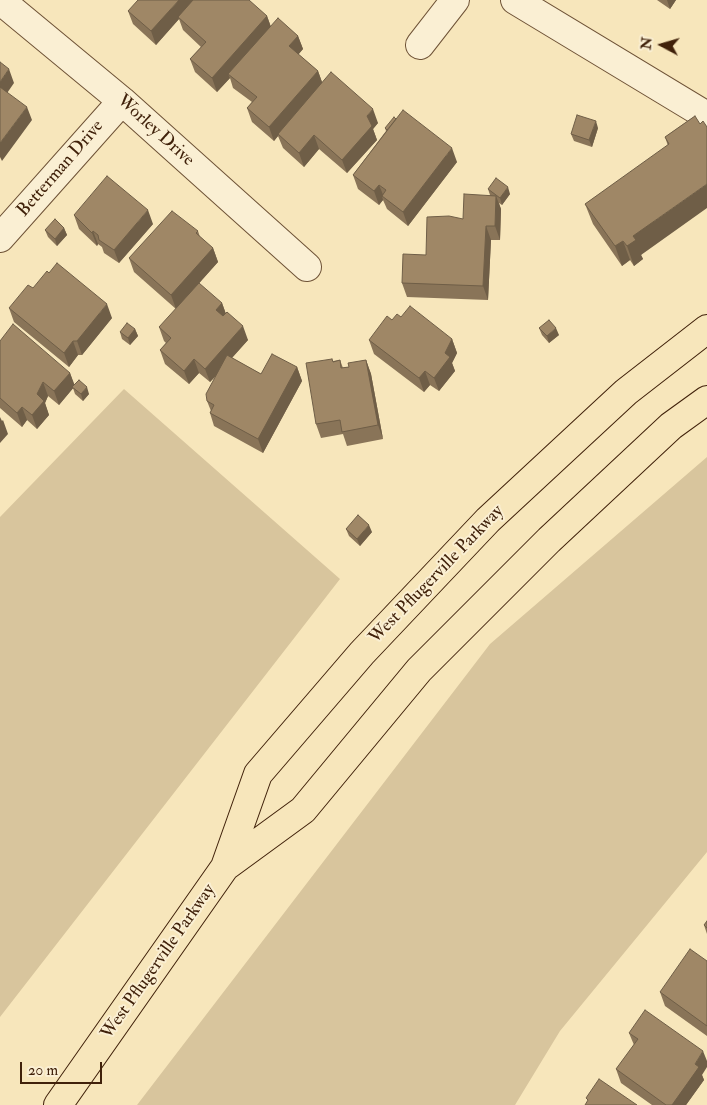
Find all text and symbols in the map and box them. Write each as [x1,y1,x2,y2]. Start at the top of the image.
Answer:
north arrow [637,20,687,70]
text: N [637,36,656,51]
street label: Worley Drive [112,91,198,171]
street label: Betterman Drive [13,116,109,222]
street label: West Pflugerville Parkway [365,501,509,649]
street label: West Pflugerville Parkway [97,880,221,1044]
scale bar [22,1052,105,1084]
text: 20 m [28,1061,58,1080]

